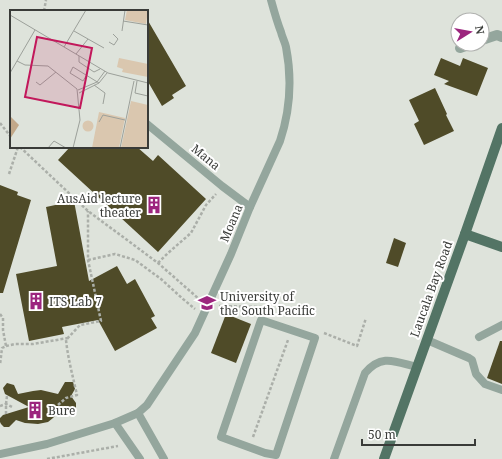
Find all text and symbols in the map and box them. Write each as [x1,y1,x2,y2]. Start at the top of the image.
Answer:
inset map [10,10,148,148]
north arrow [450,12,490,52]
text: N [472,24,489,36]
street label: Mana [188,140,224,174]
place label: AusAid lecture theater [57,190,141,221]
building icon: AusAid lecture theater [144,195,164,215]
street label: Moana [215,201,247,244]
street label: Laucala Bay Road [406,238,457,340]
place label: University of the South Pacific [220,288,315,319]
building icon: ITS Lab 7 [26,291,46,311]
place label: ITS Lab 7 [49,293,102,310]
school or university icon: University of the South Pacific [197,293,217,313]
building icon: Bure [25,400,45,420]
place label: Bure [48,402,76,419]
scale bar [362,421,475,447]
text: 50 m [368,426,396,443]

